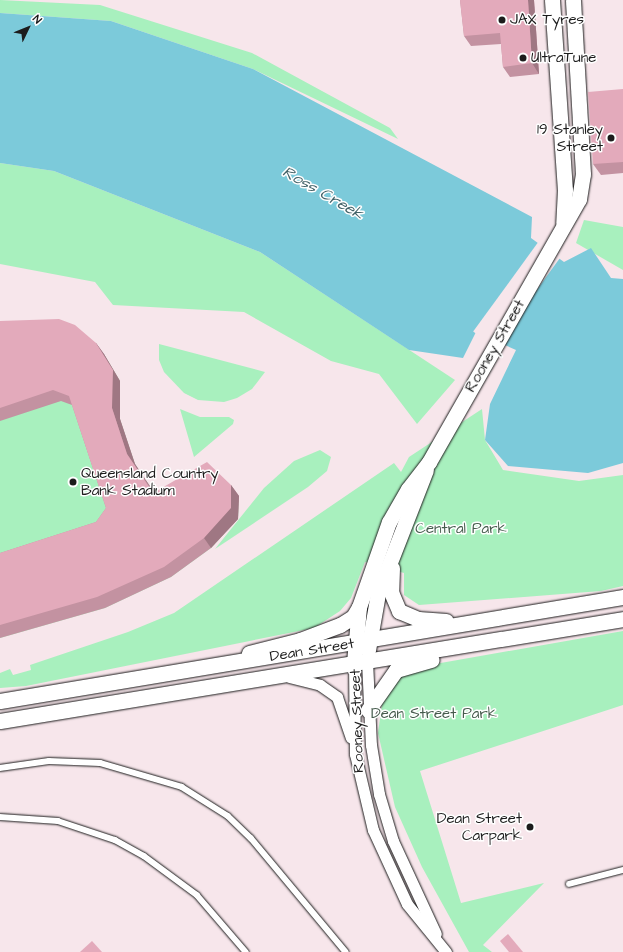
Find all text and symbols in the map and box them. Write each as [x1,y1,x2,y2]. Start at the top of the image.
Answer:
north arrow [8,8,48,48]
place label: JAX Tyres [510,11,584,29]
text: N [29,12,45,27]
marker: JAX Tyres [497,15,507,25]
place label: UltraTune [531,49,596,67]
marker: UltraTune [518,53,528,63]
place label: 19 Stanley Street [537,120,603,155]
marker: 19 Stanley Street [606,133,616,143]
water label: Ross Creek [279,162,367,224]
street label: Rooney Street [461,297,529,395]
place label: Queensland Country Bank Stadium [81,464,219,499]
marker: Queensland Country Bank Stadium [68,477,78,487]
park label: Central Park [415,520,507,538]
street label: Dean Street [268,634,356,666]
street label: Rooney Street [346,669,368,773]
park label: Dean Street Park [371,705,497,723]
place label: Dean Street Carpark [437,809,522,844]
marker: Dean Street Carpark [525,822,535,832]

